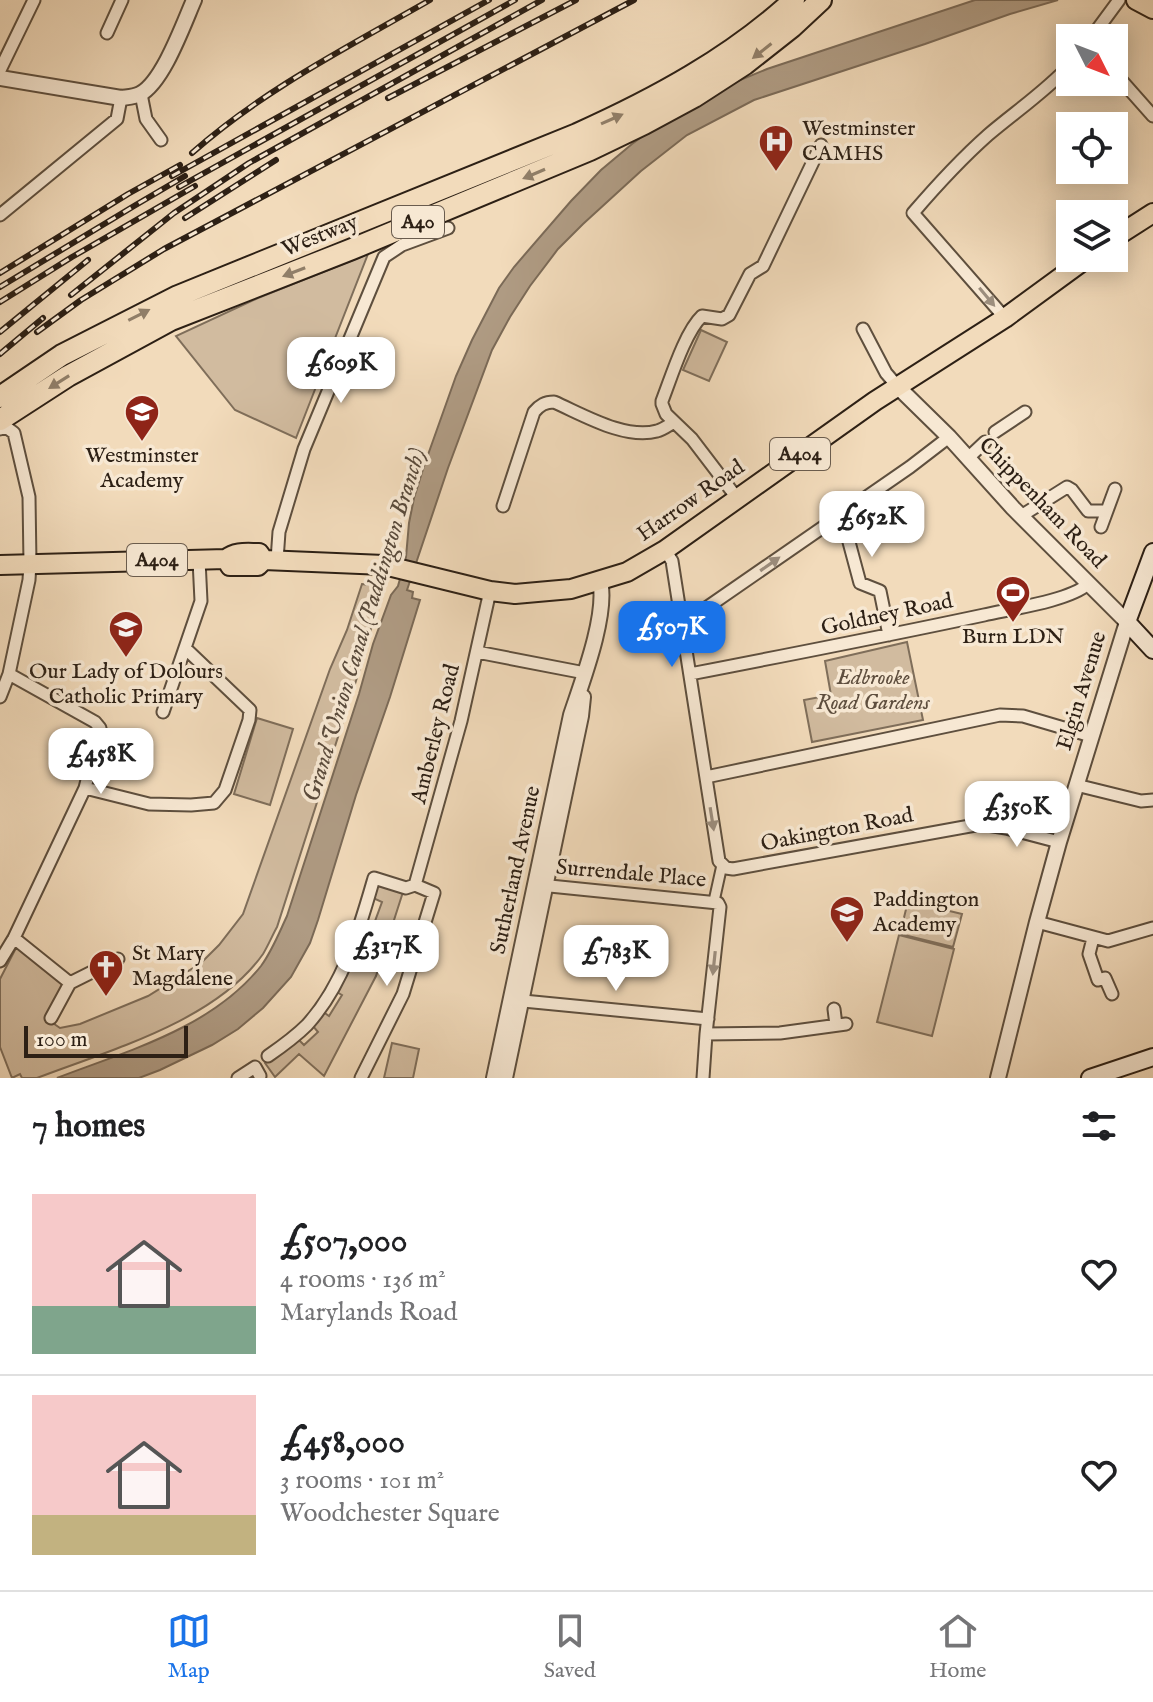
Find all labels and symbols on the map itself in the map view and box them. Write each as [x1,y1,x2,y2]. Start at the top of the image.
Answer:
north arrow [1056,24,1128,96]
one-way arrow [752,42,772,58]
one-way arrow [600,112,624,125]
place label: Westminster CAMHS [802,115,915,168]
hospital icon: Westminster CAMHS [757,123,795,173]
one-way arrow [522,167,546,180]
road number: A40 [392,206,444,238]
street label: Westway [278,208,362,264]
one-way arrow [281,266,305,279]
one-way arrow [978,286,995,306]
one-way arrow [128,308,151,322]
pin: £609K [285,337,397,405]
one-way arrow [48,375,70,389]
school or university icon: Westminster Academy [123,393,161,443]
street label: Chippenham Road [972,432,1112,575]
road number: A404 [770,438,830,470]
place label: Westminster Academy [85,442,199,495]
water label: Grand Union Canal (Paddington Branch) [296,444,434,806]
street label: Harrow Road [632,453,751,548]
pin: £652K [816,491,928,559]
road number: A404 [127,544,187,576]
one-way arrow [759,557,780,572]
sports icon: Burn LDN [994,574,1032,624]
street label: Goldney Road [818,587,956,643]
pin: £507K [616,601,728,669]
school or university icon: Our Lady of Dolours Catholic Primary [107,609,145,659]
place label: Burn LDN [962,623,1064,651]
street label: Elgin Avenue [1051,628,1113,754]
place label: Our Lady of Dolours Catholic Primary [29,658,223,711]
street label: Amberley Road [405,661,467,808]
park label: Edbrooke Road Gardens [816,664,930,717]
pin: £458K [45,728,157,796]
pin: £350K [961,781,1073,849]
street label: Sutherland Avenue [485,783,547,957]
street label: Oakington Road [758,801,916,858]
one-way arrow [707,807,719,832]
street label: Surrendale Place [555,853,707,895]
place label: Paddington Academy [872,886,979,939]
school or university icon: Paddington Academy [828,894,866,944]
pin: £317K [331,920,443,988]
pin: £783K [560,925,672,993]
place label: St Mary Magdalene [132,940,233,993]
church icon: St Mary Magdalene [87,948,125,998]
one-way arrow [707,951,720,976]
scale bar [24,1022,188,1058]

